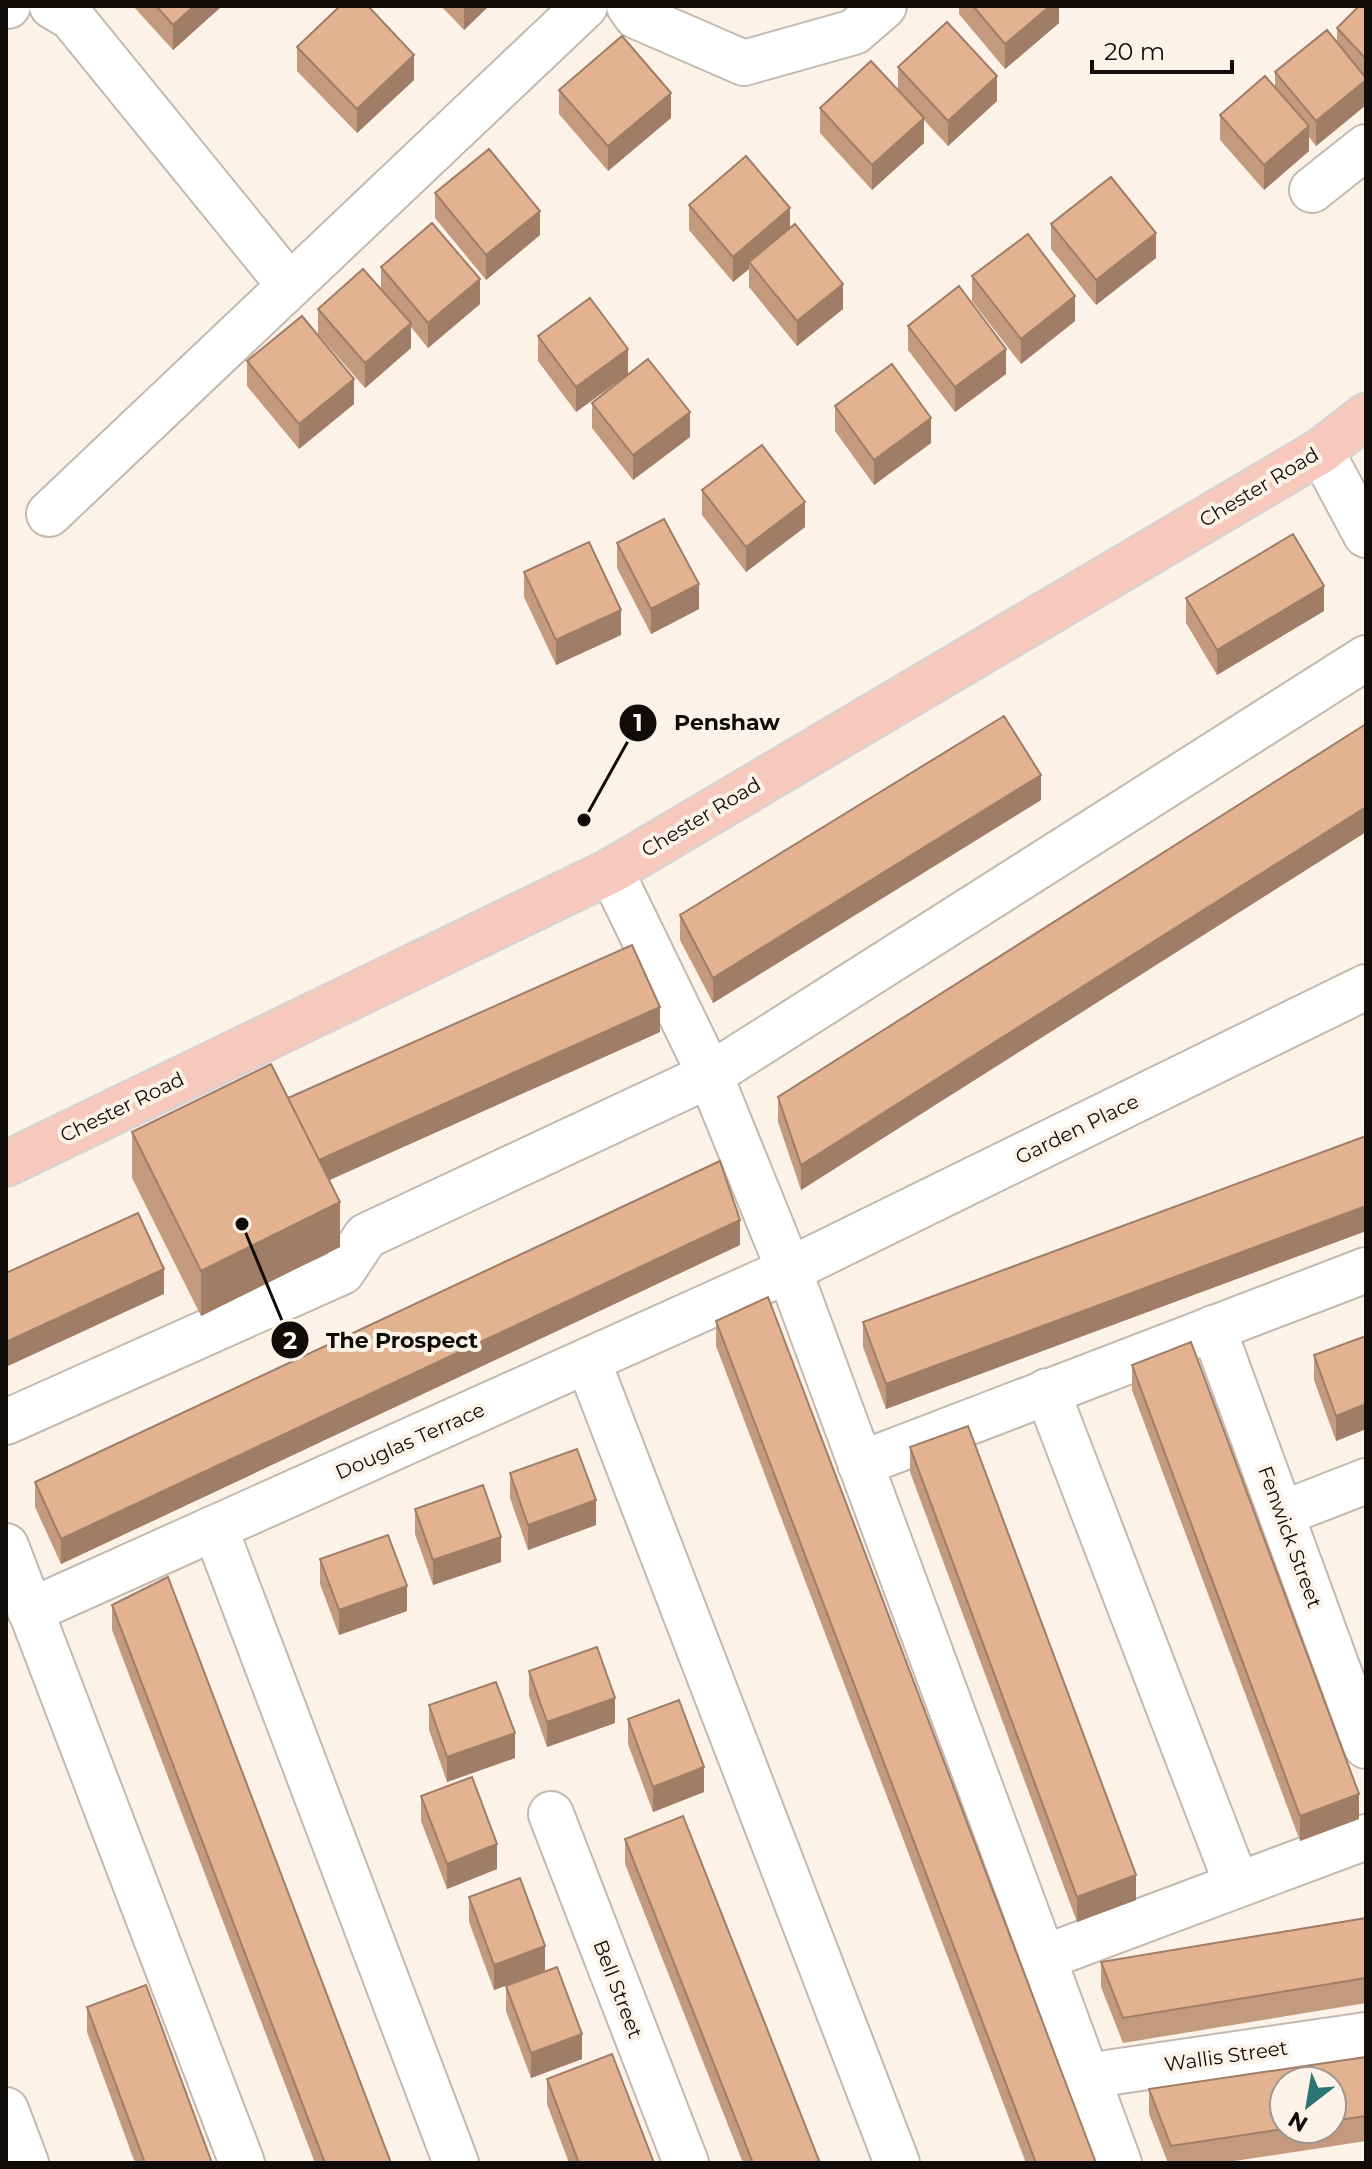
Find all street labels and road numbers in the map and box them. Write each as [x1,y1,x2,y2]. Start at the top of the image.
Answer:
street label: Chester Road [1195,442,1323,532]
street label: Chester Road [637,772,765,862]
street label: Chester Road [56,1067,188,1147]
street label: Garden Place [1011,1089,1143,1169]
street label: Douglas Terrace [332,1397,488,1485]
street label: Fenwick Street [1253,1463,1327,1611]
street label: Bell Street [588,1936,648,2042]
street label: Wallis Street [1163,2035,1289,2077]

